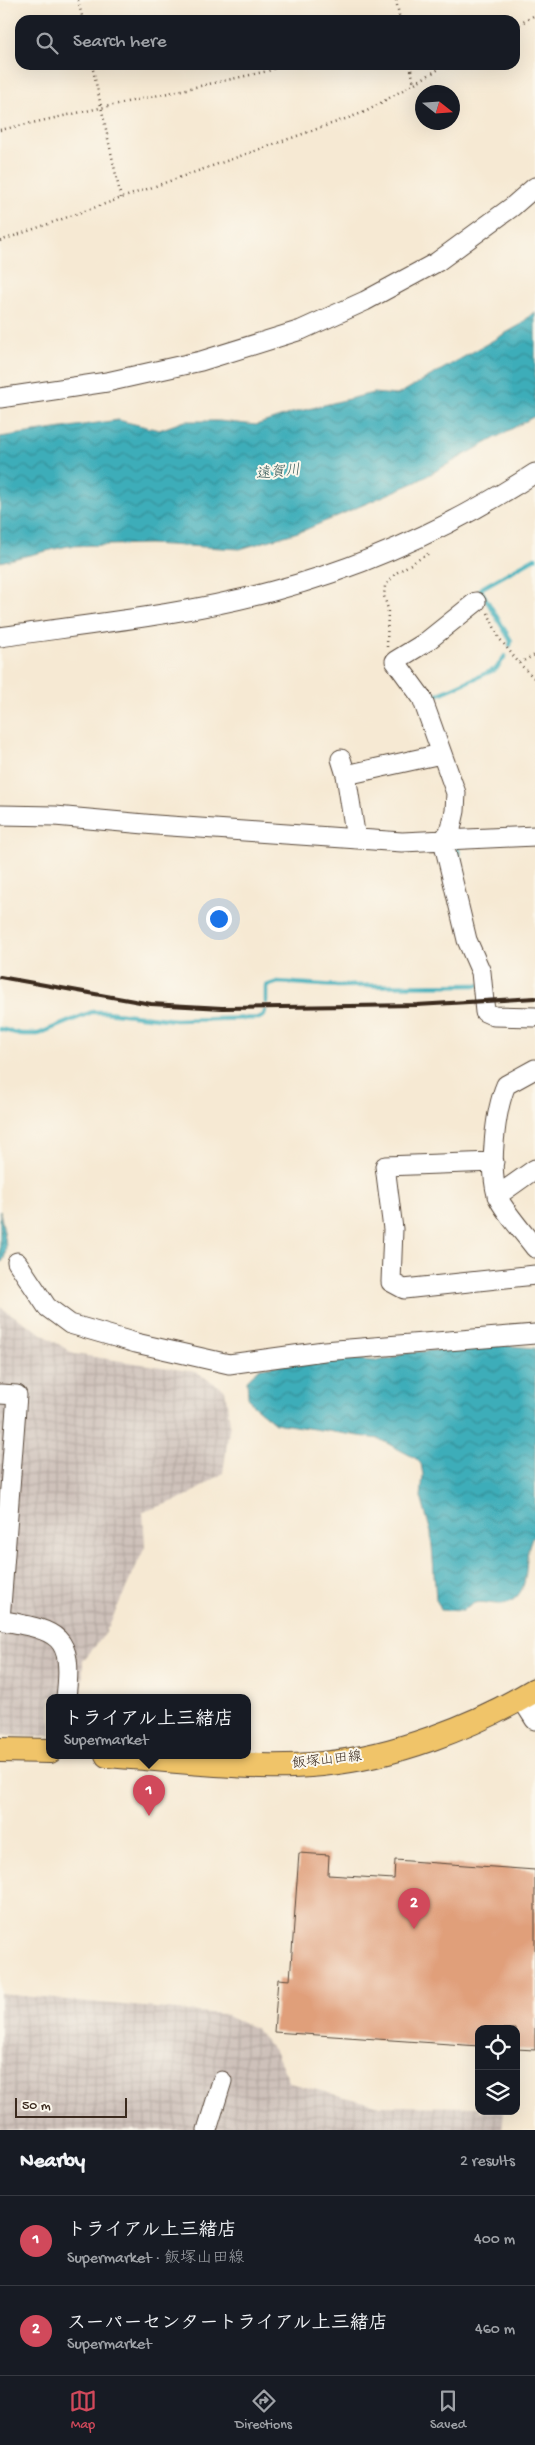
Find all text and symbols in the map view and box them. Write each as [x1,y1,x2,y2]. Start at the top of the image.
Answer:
search box [15,15,520,70]
icon: search [33,29,61,57]
text: Search here [73,31,167,54]
north arrow [415,85,460,130]
water label: 遠賀川 [255,461,301,484]
your location [206,906,232,932]
popup [46,1694,251,1759]
text: トライアル上三緒店 [64,1709,233,1732]
text: Supermarket [64,1732,148,1751]
street label: 飯塚山田線 [291,1749,363,1773]
pin: 1 [133,1775,165,1816]
pin: 2 [398,1888,430,1929]
map controls [475,2025,520,2115]
button: locate [475,2025,520,2070]
button: layers [475,2070,520,2115]
scale bar [15,2095,128,2118]
text: 50 m [22,2098,51,2115]
text: Nearby [20,2150,85,2175]
text: 2 results [460,2153,515,2172]
text: トライアル上三緒店 [67,2220,236,2243]
text: 1 [33,2231,39,2250]
text: 400 m [474,2231,515,2250]
text: Supermarket · 飯塚山田線 [67,2250,244,2269]
text: スーパーセンタートライアル上三緒店 [67,2313,388,2336]
text: 2 [32,2321,40,2340]
text: 460 m [475,2321,515,2340]
text: Supermarket [67,2336,152,2355]
tab: Map [69,2387,97,2434]
tab: Directions [235,2387,292,2434]
tab: Saved [430,2387,466,2434]

